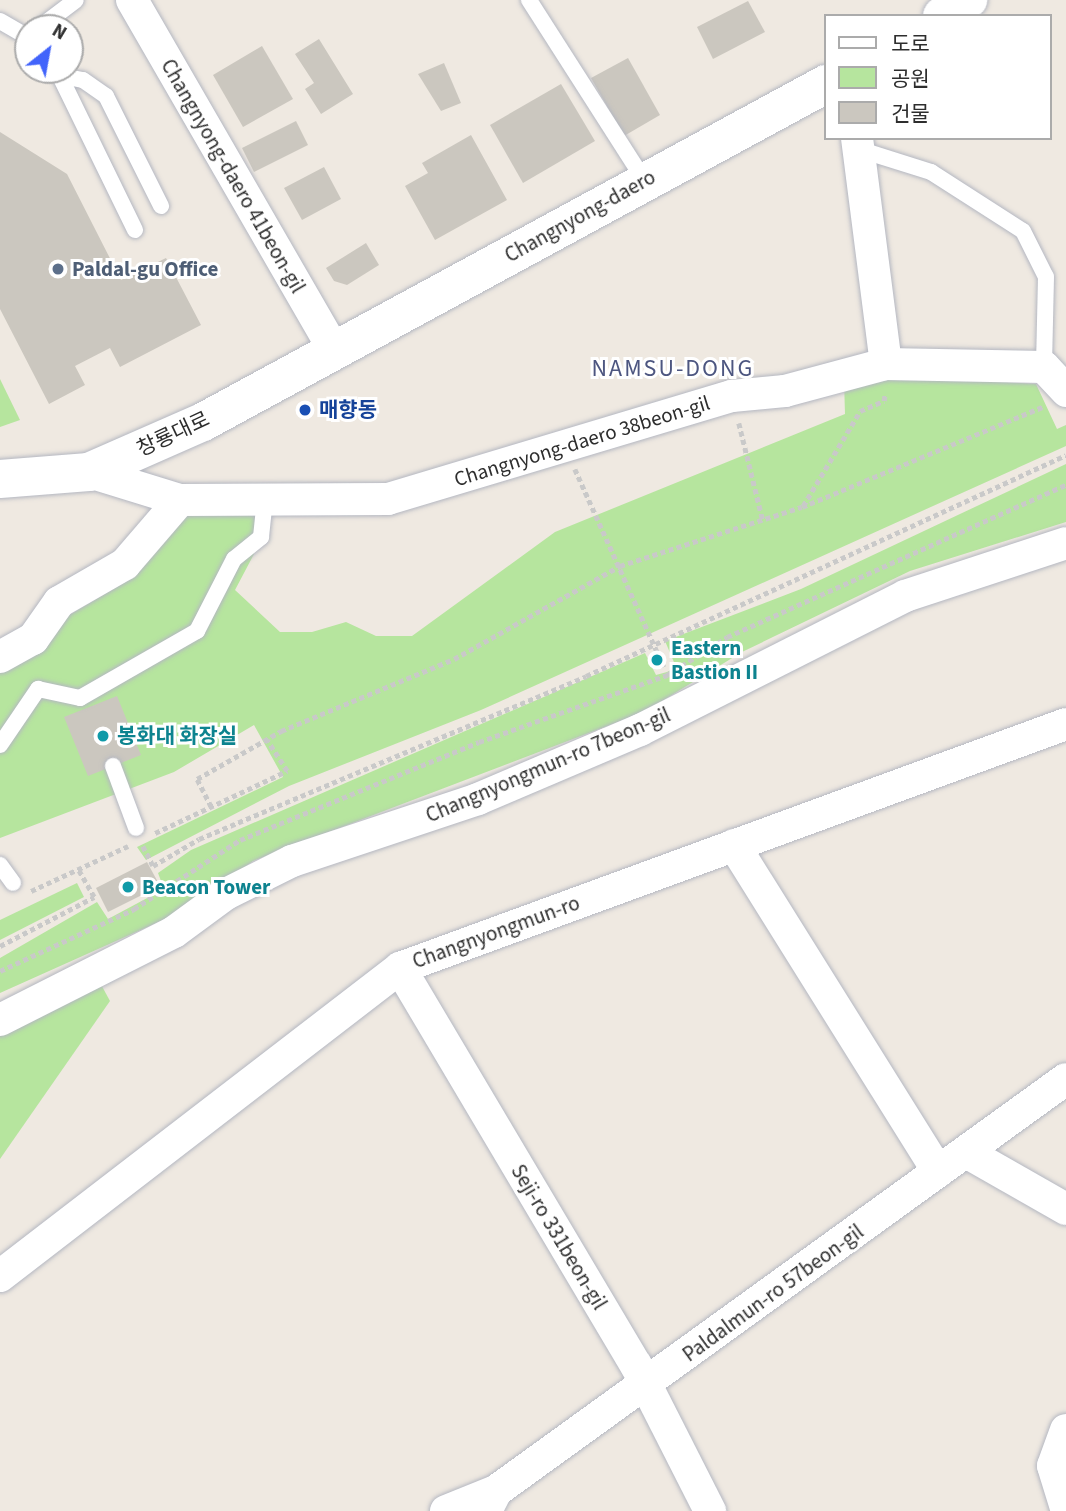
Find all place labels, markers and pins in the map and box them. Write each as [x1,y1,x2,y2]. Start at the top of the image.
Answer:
place label: Paldal-gu Office [72,256,218,282]
marker: Paldal-gu Office [50,261,66,277]
place label: 매향동 [319,397,377,423]
marker: 매향동 [297,402,313,418]
place label: Eastern Bastion II [671,635,758,685]
marker: Eastern Bastion II [649,652,665,668]
place label: 봉화대 화장실 [117,723,237,749]
marker: 봉화대 화장실 [95,728,111,744]
place label: Beacon Tower [142,874,270,900]
marker: Beacon Tower [120,879,136,895]

